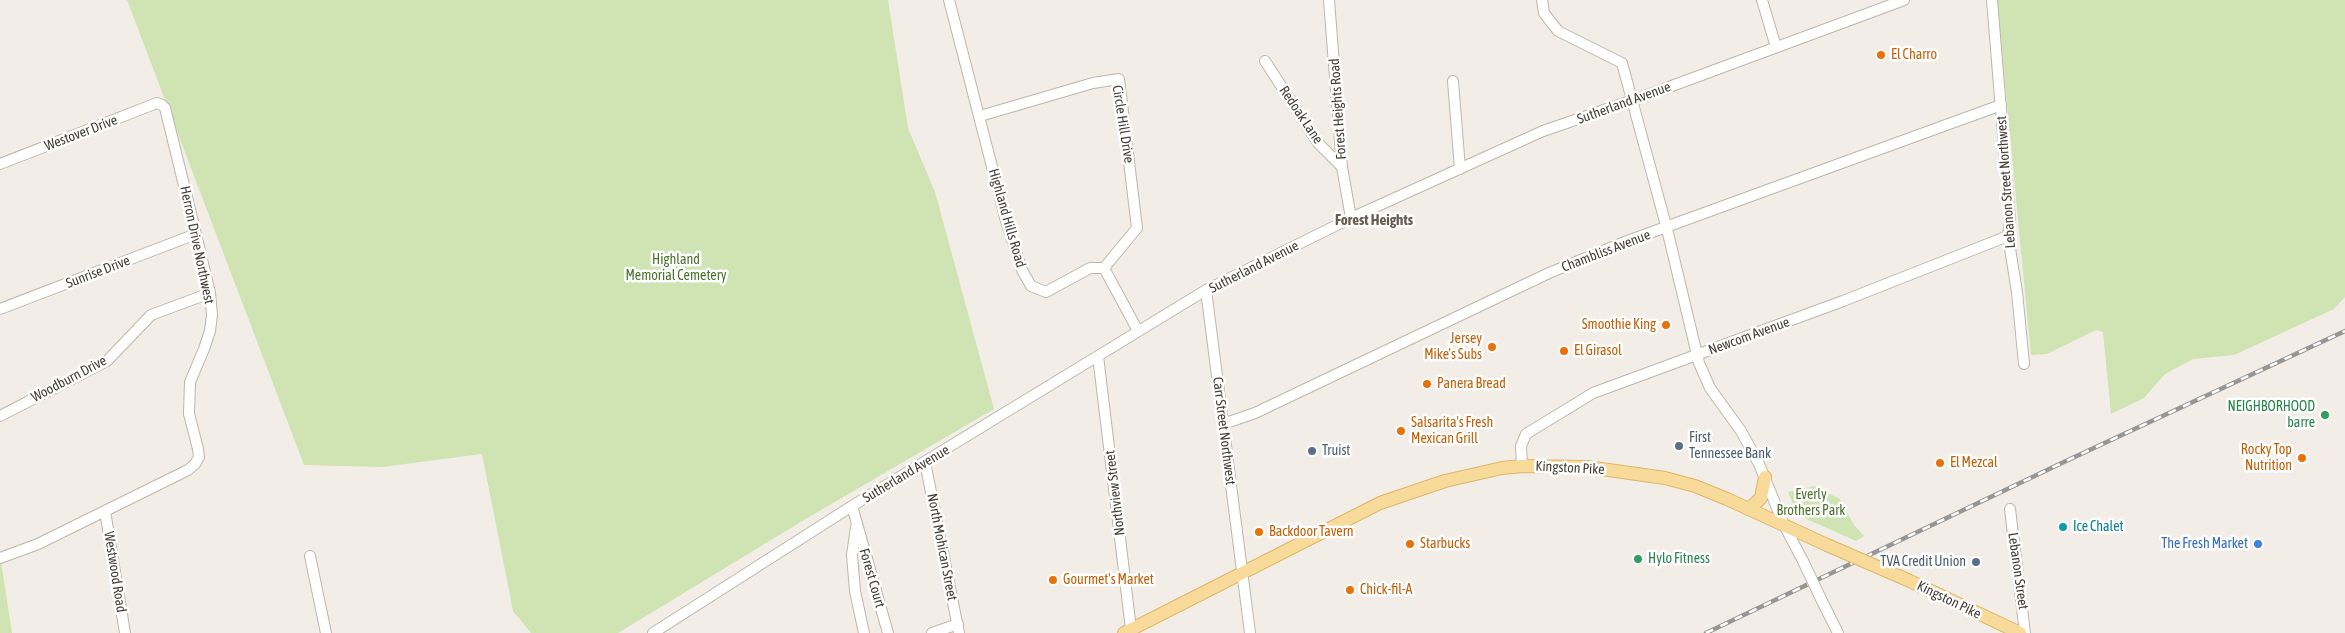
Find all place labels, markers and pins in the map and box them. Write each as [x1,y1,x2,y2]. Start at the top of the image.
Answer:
place label: El Charro [1891,47,1937,63]
marker: El Charro [1875,49,1887,61]
place label: Smoothie King [1582,317,1656,333]
marker: Smoothie King [1660,319,1672,331]
place label: Jersey Mike's Subs [1424,331,1482,364]
marker: Jersey Mike's Subs [1486,341,1498,353]
place label: El Girasol [1574,343,1622,359]
marker: El Girasol [1558,345,1570,357]
place label: Panera Bread [1437,376,1506,392]
marker: Panera Bread [1421,378,1433,390]
place label: NEIGHBORHOOD barre [2228,399,2315,432]
marker: NEIGHBORHOOD barre [2319,409,2331,421]
place label: Salsarita's Fresh Mexican Grill [1411,415,1493,448]
marker: Salsarita's Fresh Mexican Grill [1395,425,1407,437]
place label: First Tennessee Bank [1689,430,1771,462]
marker: First Tennessee Bank [1673,440,1685,452]
place label: Rocky Top Nutrition [2241,442,2292,474]
place label: Truist [1322,443,1350,459]
marker: Truist [1306,445,1318,457]
marker: Rocky Top Nutrition [2296,452,2308,464]
place label: El Mezcal [1950,455,1998,471]
marker: El Mezcal [1934,457,1946,469]
place label: Ice Chalet [2073,519,2124,535]
marker: Ice Chalet [2057,521,2069,533]
place label: Backdoor Tavern [1269,524,1354,540]
marker: Backdoor Tavern [1253,526,1265,538]
place label: Starbucks [1420,536,1470,552]
place label: The Fresh Market [2161,536,2248,552]
marker: Starbucks [1404,538,1416,550]
marker: The Fresh Market [2252,538,2264,550]
place label: Hylo Fitness [1648,551,1710,567]
marker: Hylo Fitness [1632,553,1644,565]
place label: TVA Credit Union [1880,554,1966,570]
marker: TVA Credit Union [1970,556,1982,568]
place label: Gourmet's Market [1063,572,1154,588]
marker: Gourmet's Market [1047,574,1059,586]
place label: Chick-fil-A [1360,582,1412,598]
marker: Chick-fil-A [1344,584,1356,596]

